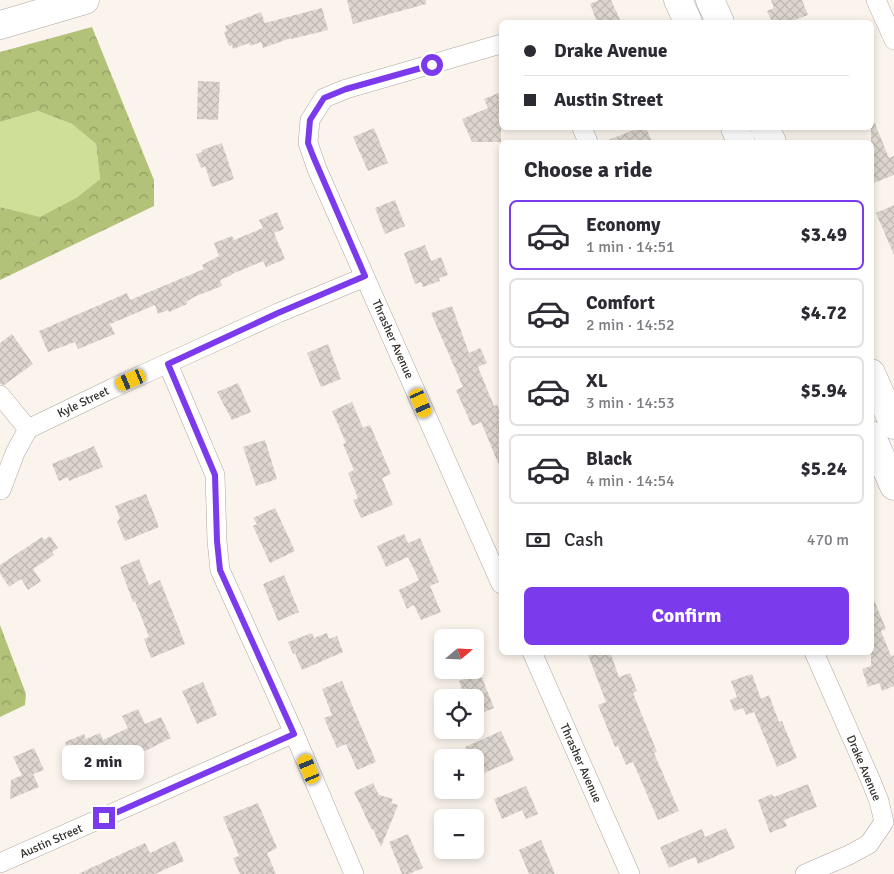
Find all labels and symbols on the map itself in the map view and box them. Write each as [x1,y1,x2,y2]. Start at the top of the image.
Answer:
route start [421,54,443,76]
street label: Thrasher Avenue [368,297,417,381]
car [114,367,147,393]
street label: Kyle Street [55,383,112,421]
car [408,386,433,420]
north arrow [434,629,484,679]
street label: Thrasher Avenue [556,721,605,805]
street label: Drake Avenue [843,733,884,803]
callout: 2 min [63,746,145,780]
car [296,752,321,786]
route end [93,807,115,829]
street label: Austin Street [18,821,85,862]

